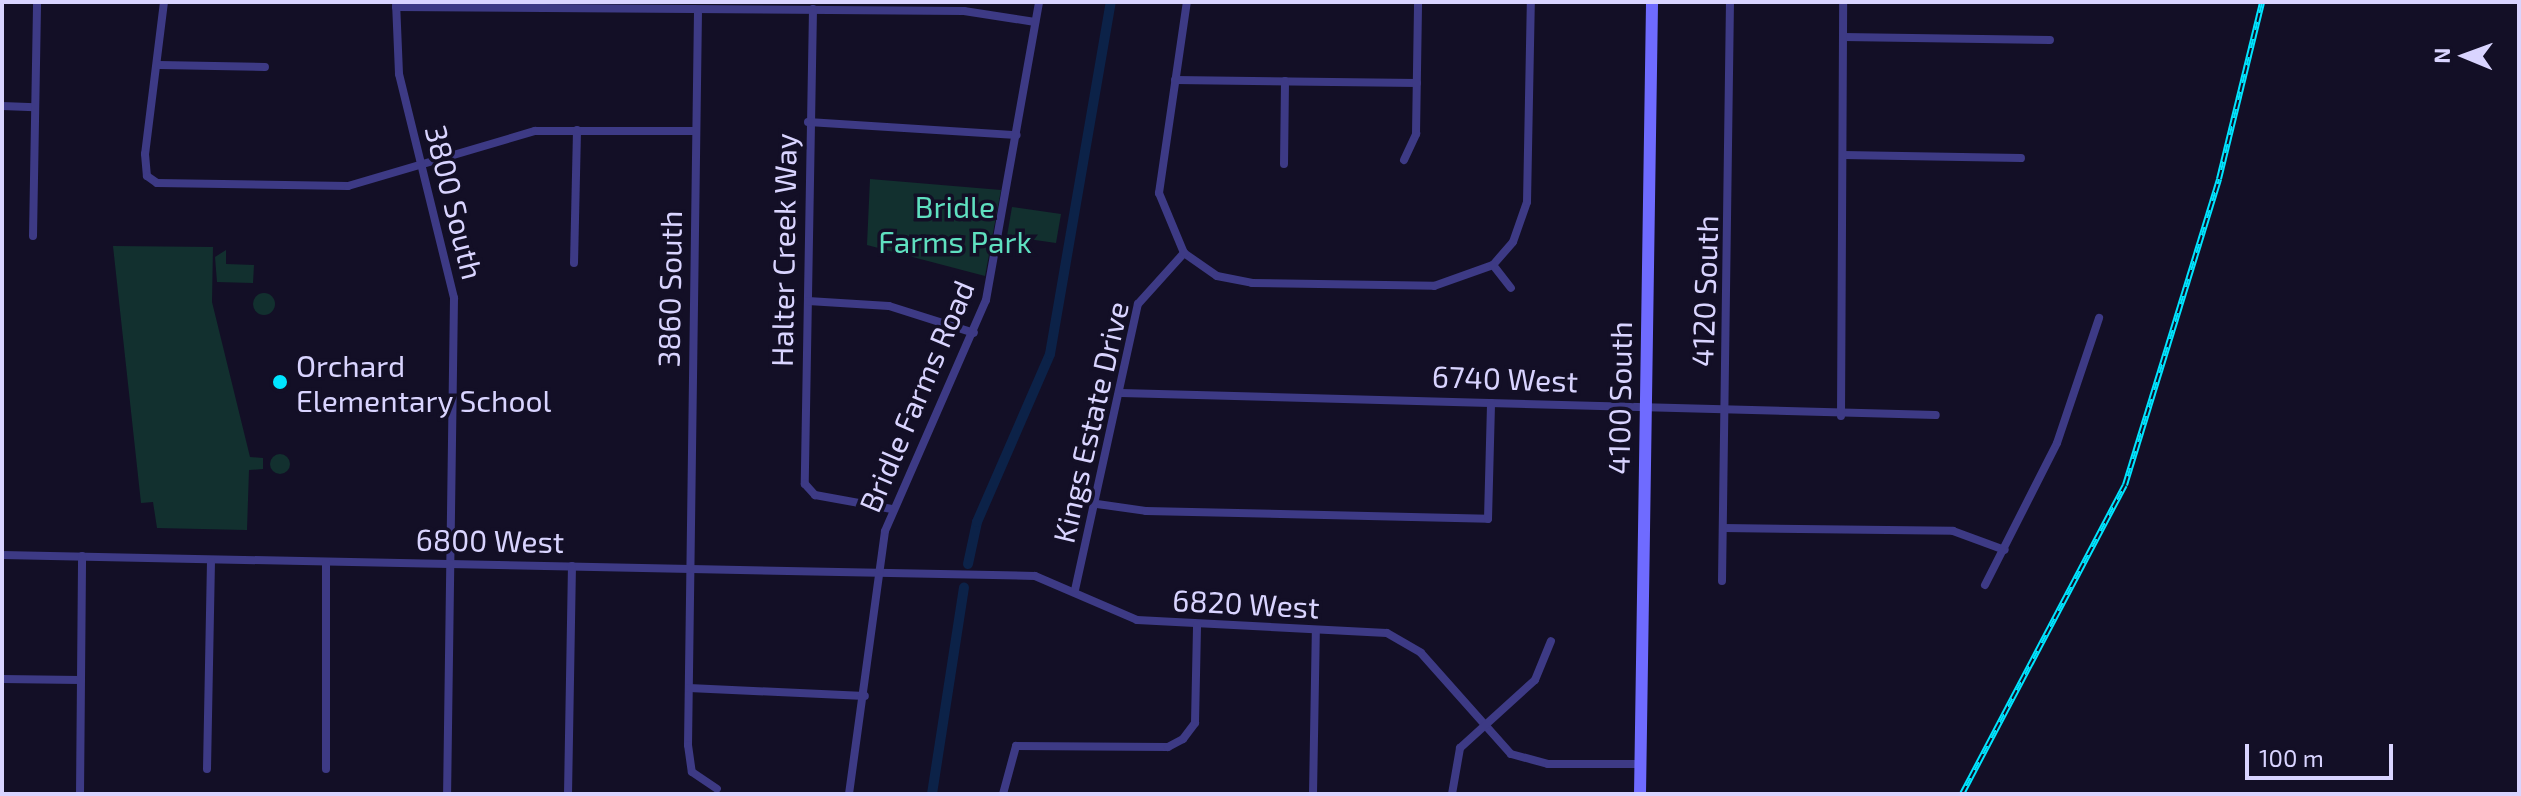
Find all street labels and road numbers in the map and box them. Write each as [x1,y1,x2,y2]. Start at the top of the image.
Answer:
street label: 3800 South [418,121,492,283]
street label: Halter Creek Way [763,132,803,368]
street label: 3860 South [650,210,688,368]
street label: 4120 South [1683,214,1725,368]
street label: Bridle Farms Road [851,275,981,517]
street label: Kings Estate Drive [1045,298,1135,546]
street label: 4100 South [1600,321,1638,475]
street label: 6740 West [1431,357,1579,399]
street label: 6800 West [415,521,565,559]
street label: 6820 West [1171,581,1321,625]

